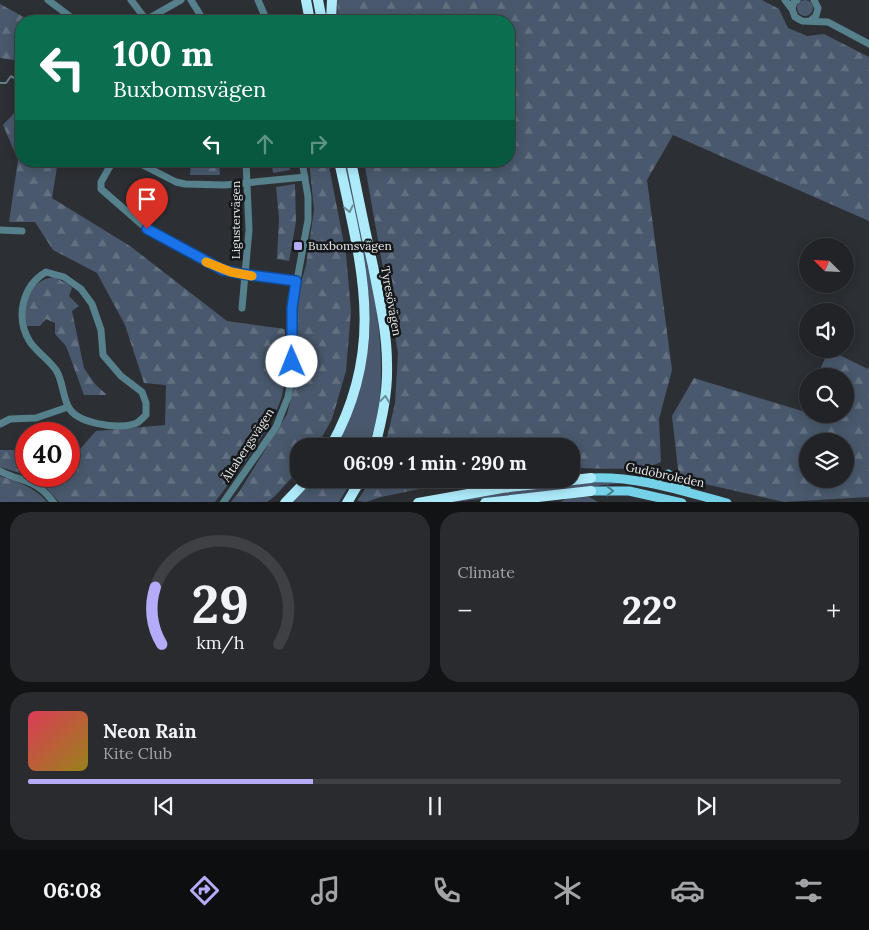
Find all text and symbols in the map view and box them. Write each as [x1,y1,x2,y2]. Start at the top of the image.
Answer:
text: 100 m [113,31,213,76]
icon: left [30,35,95,100]
text: Buxbomsvägen [113,75,266,103]
icon: left [198,130,226,158]
icon: ahead [251,130,279,158]
icon: right [304,130,332,158]
pin [126,178,168,229]
street label: Ligustervägen [228,181,243,259]
icon: arrive [133,185,161,213]
one-way arrow [344,205,354,213]
place label: Buxbomsvägen [308,238,392,253]
north arrow [799,238,854,292]
map controls [799,238,854,488]
marker: Buxbomsvägen [292,240,304,252]
street label: Tyresövägen [378,265,405,337]
button: sound [799,303,854,358]
position arrow [265,335,317,387]
button: search [799,368,854,423]
one-way arrow [379,394,390,402]
street label: Ältabergsvägen [218,405,277,485]
speed limit sign: 40 [15,422,80,487]
button: layers [799,433,854,488]
text: 06:09 · 1 min · 290 m [343,451,527,475]
street label: Gudöbroleden [624,459,706,490]
one-way arrow [606,486,614,496]
text: Climate [458,562,515,582]
text: 29 [191,571,249,637]
text: 22° [622,586,677,634]
text: − [458,593,472,629]
text: + [826,593,841,629]
text: km/h [196,631,244,654]
text: Neon Rain [103,719,197,743]
text: Kite Club [103,743,172,763]
icon: previous [150,792,178,820]
icon: pause [421,792,449,820]
icon: next [692,792,720,820]
icon: directions [187,873,222,908]
icon: music [308,873,343,908]
icon: phone [429,873,464,908]
icon: climate [550,873,585,908]
icon: car [670,873,705,908]
icon: filters [791,873,826,908]
text: 06:08 [43,876,102,904]

